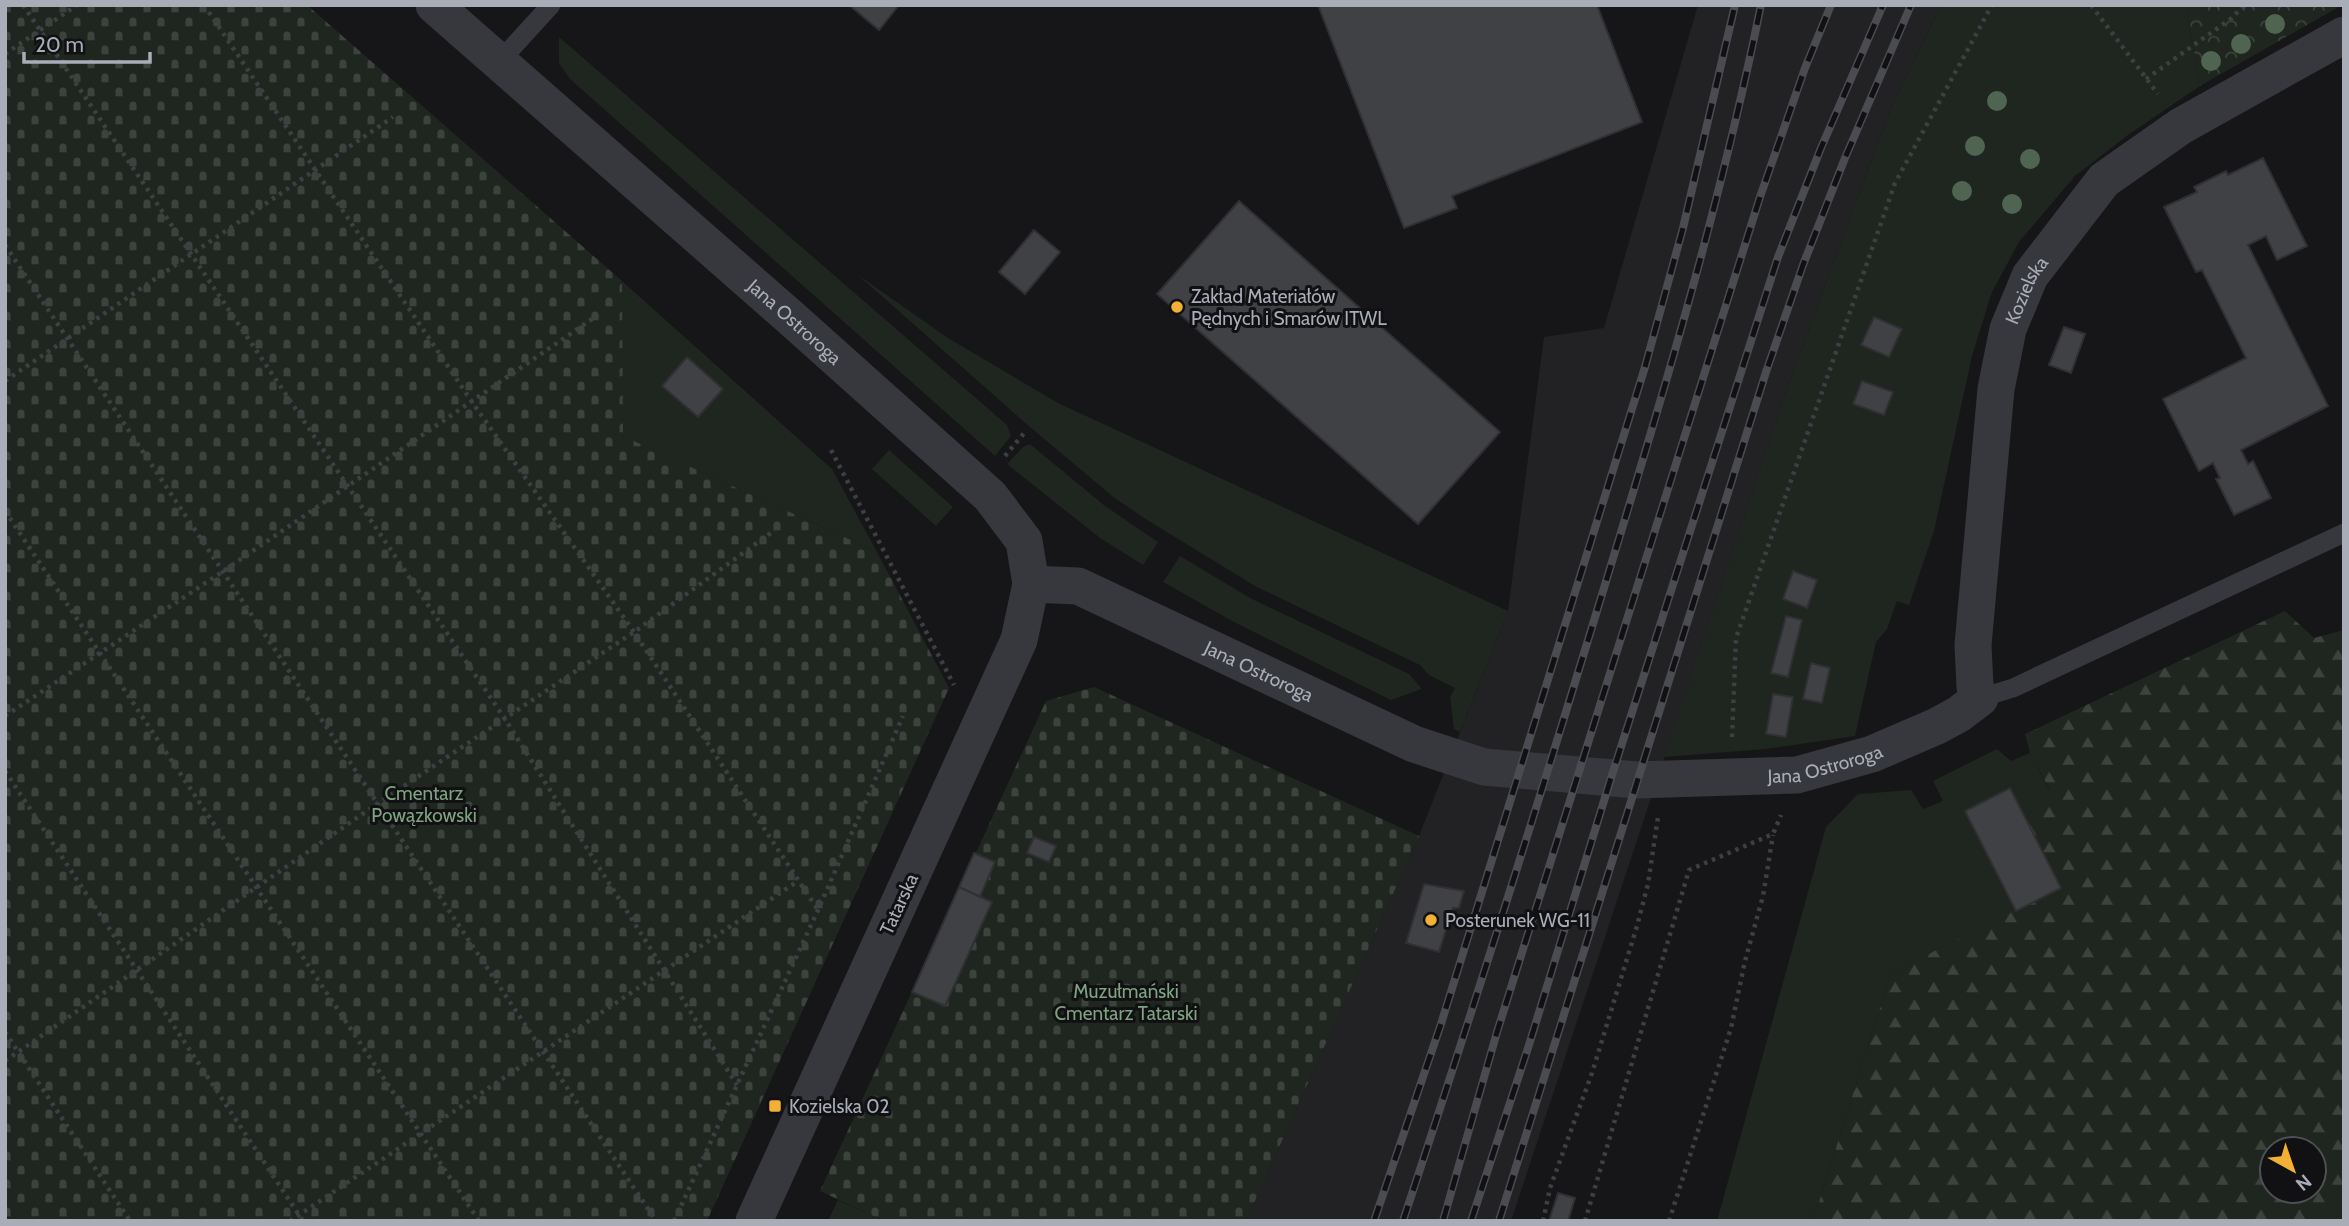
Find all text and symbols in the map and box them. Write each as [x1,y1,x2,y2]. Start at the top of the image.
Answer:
scale bar [24,21,150,65]
text: 20 m [35,32,84,57]
street label: Kozielska [2000,252,2053,328]
street label: Jana Ostroroga [742,273,846,369]
place label: Zakład Materiałów Pędnych i Smarów ITWL [1191,285,1387,330]
marker: Zakład Materiałów Pędnych i Smarów ITWL [1169,299,1185,315]
street label: Jana Ostroroga [1200,635,1317,707]
street label: Jana Ostroroga [1766,739,1886,787]
park label: Cmentarz Powązkowski [371,782,477,827]
street label: Tatarska [875,870,923,938]
place label: Posterunek WG-11 [1445,909,1590,932]
marker: Posterunek WG-11 [1423,912,1439,928]
park label: Muzułmański Cmentarz Tatarski [1054,980,1198,1025]
place label: Kozielska 02 [789,1095,889,1118]
marker: Kozielska 02 [767,1098,783,1114]
north arrow [2258,1135,2328,1205]
text: N [2291,1170,2316,1196]

